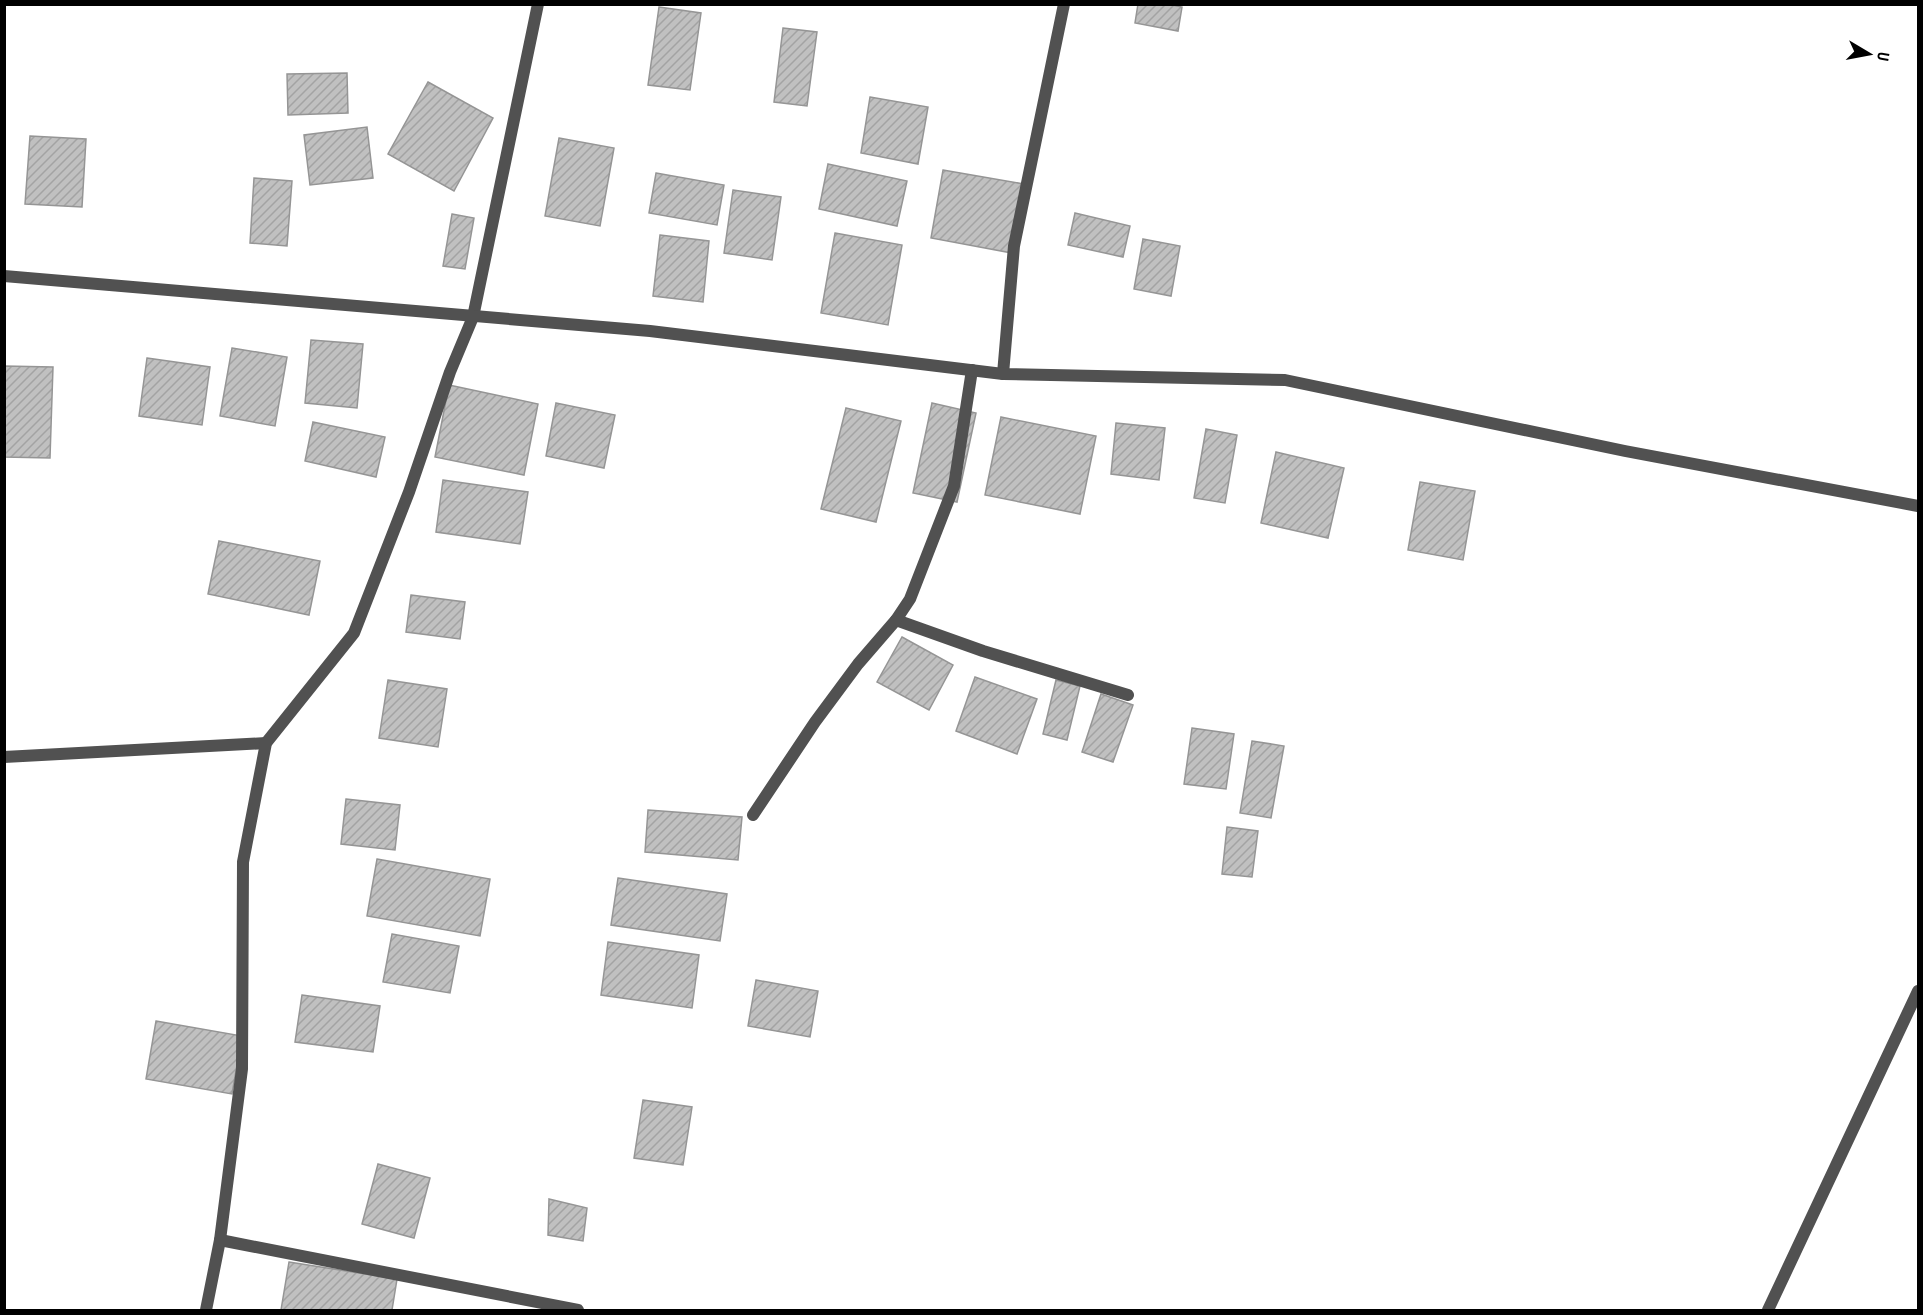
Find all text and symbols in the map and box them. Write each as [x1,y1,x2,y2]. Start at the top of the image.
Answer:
north arrow [1839,24,1899,84]
text: U [1873,51,1894,62]

